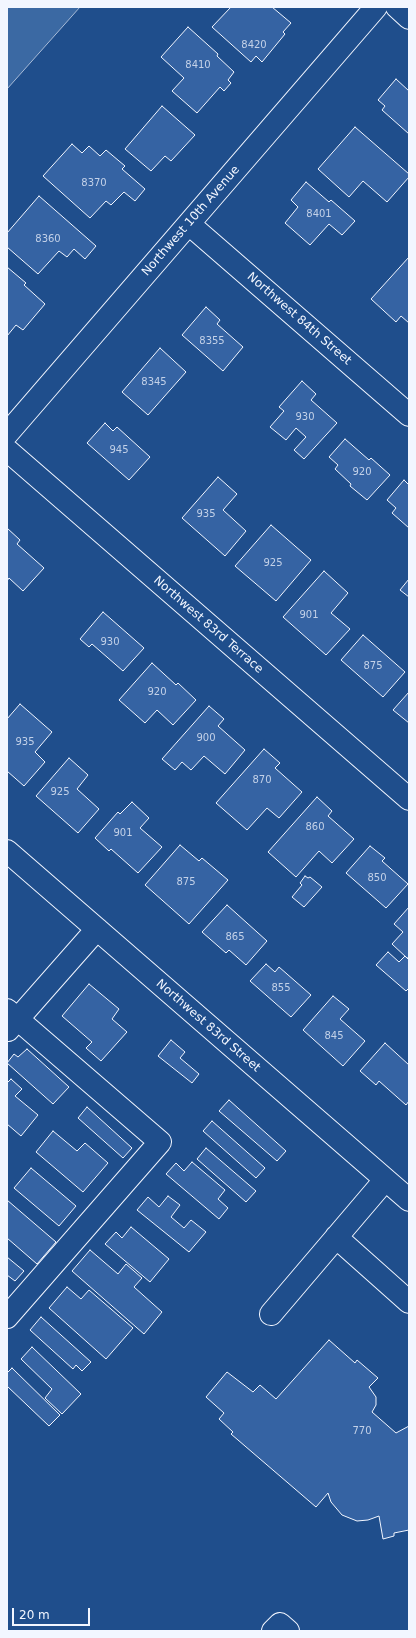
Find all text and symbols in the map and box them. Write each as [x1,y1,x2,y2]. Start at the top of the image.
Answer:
house number: 8420 [241,39,267,51]
house number: 8410 [185,59,211,71]
street label: Northwest 10th Avenue [139,163,243,279]
house number: 8370 [81,177,107,189]
house number: 8401 [306,208,332,220]
house number: 8360 [35,233,61,245]
street label: Northwest 84th Street [244,270,354,368]
house number: 8355 [199,335,225,347]
house number: 8345 [141,376,167,388]
house number: 930 [295,411,315,423]
house number: 945 [109,444,129,456]
house number: 920 [352,466,372,478]
house number: 935 [196,508,216,520]
house number: 925 [263,557,283,569]
street label: Northwest 83rd Terrace [150,573,266,677]
house number: 901 [299,609,319,621]
house number: 930 [100,636,120,648]
house number: 875 [363,660,383,672]
house number: 920 [147,686,167,698]
house number: 900 [196,732,216,744]
house number: 935 [15,736,35,748]
house number: 870 [252,774,272,786]
house number: 925 [50,786,70,798]
house number: 860 [305,821,325,833]
house number: 901 [113,827,133,839]
house number: 850 [367,872,387,884]
house number: 875 [176,876,196,888]
house number: 865 [225,931,245,943]
street label: Northwest 83rd Street [153,977,263,1075]
house number: 855 [271,982,291,994]
house number: 845 [324,1030,344,1042]
house number: 770 [352,1425,372,1437]
scale bar [14,1600,92,1626]
text: 20 m [19,1608,50,1622]

